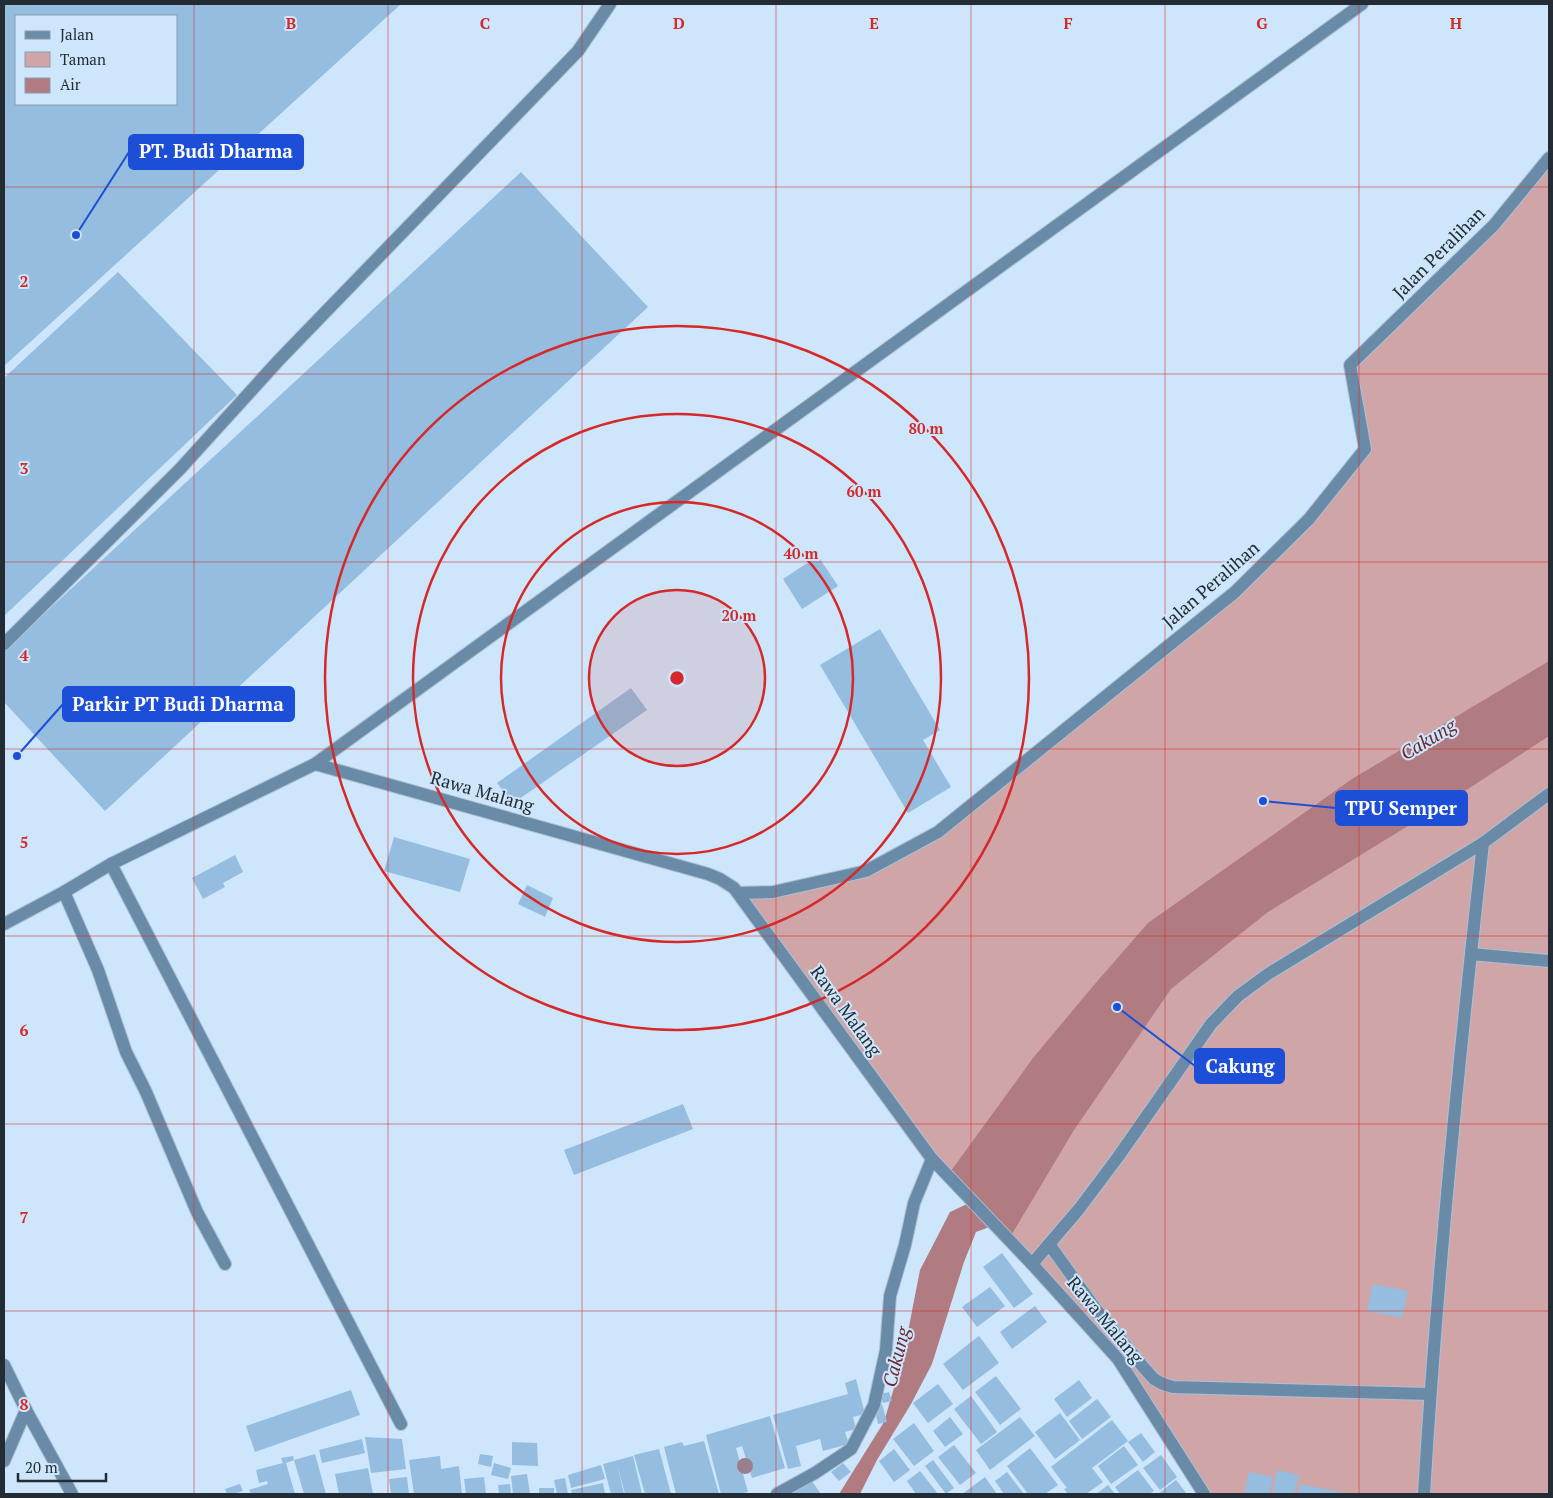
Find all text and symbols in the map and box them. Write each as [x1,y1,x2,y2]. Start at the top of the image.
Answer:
text: B [286,12,296,34]
text: C [480,12,490,34]
text: D [673,12,685,34]
text: E [869,12,879,34]
text: F [1063,12,1073,34]
text: G [1256,12,1268,34]
text: H [1450,12,1462,34]
legend [15,15,178,105]
text: Jalan [60,24,94,44]
text: Taman [60,49,106,69]
text: Air [60,74,81,94]
callout: PT. Budi Dharma [129,135,303,169]
text: PT. Budi Dharma [139,138,293,163]
street label: Jalan Peralihan [1387,201,1490,304]
text: 2 [19,270,29,292]
text: 80 m [909,418,944,438]
text: 3 [19,457,29,479]
text: 60 m [847,481,882,501]
street label: Jalan Peralihan [1157,535,1264,633]
text: 40 m [784,543,819,563]
text: 20 m [722,605,757,625]
text: 4 [19,644,29,666]
centre of rings [668,669,686,687]
callout: Parkir PT Budi Dharma [63,687,294,721]
text: Parkir PT Budi Dharma [72,691,284,716]
water label: Cakung [1395,711,1462,765]
street label: Rawa Malang [428,765,537,817]
callout: TPU Semper [1336,791,1467,825]
text: TPU Semper [1345,795,1458,820]
text: 5 [19,831,29,853]
street label: Rawa Malang [806,960,888,1061]
text: 6 [19,1019,29,1041]
callout: Cakung [1195,1049,1284,1083]
text: Cakung [1206,1053,1276,1078]
text: 7 [19,1206,29,1228]
street label: Rawa Malang [1062,1271,1150,1368]
water label: Cakung [876,1323,915,1390]
text: 8 [19,1393,29,1415]
scale bar [18,1450,105,1482]
text: 20 m [25,1457,58,1477]

